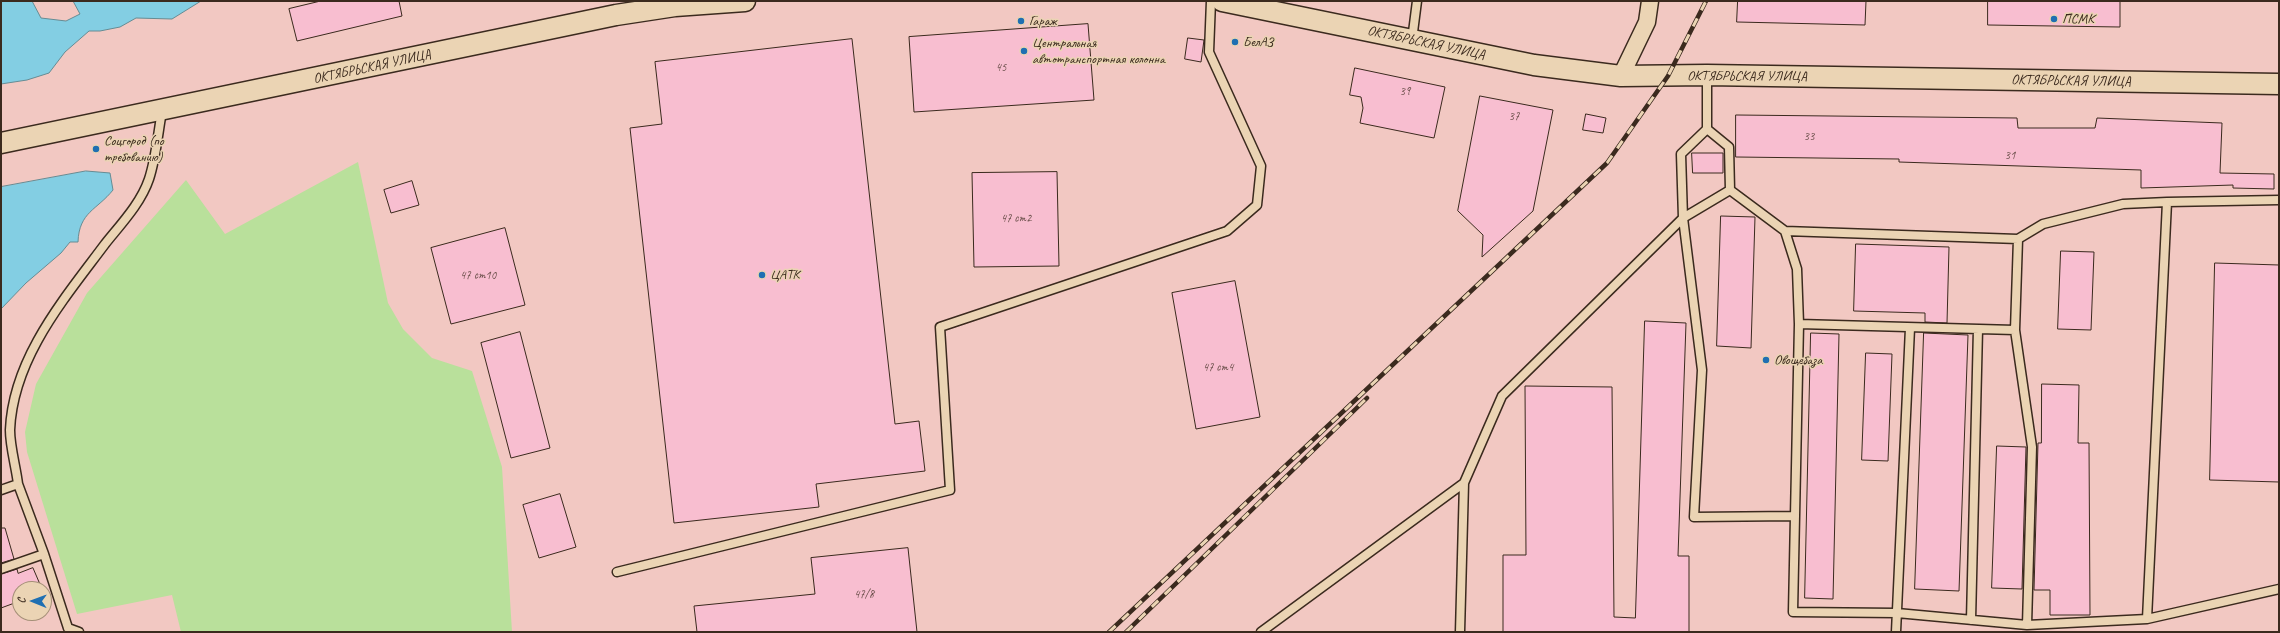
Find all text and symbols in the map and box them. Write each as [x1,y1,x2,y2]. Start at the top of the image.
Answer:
place label: ПСМК [2062,11,2094,27]
place label: Гараж [1029,13,1057,29]
marker: ПСМК [2049,14,2059,24]
marker: Гараж [1016,16,1026,26]
street label: ОКТЯБРЬСКАЯ УЛИЦА [1366,22,1486,64]
place label: БелАЗ [1243,34,1273,50]
place label: Центральная автотранспортная колонна [1032,35,1165,68]
marker: БелАЗ [1230,37,1240,47]
street label: ОКТЯБРЬСКАЯ УЛИЦА [312,46,432,88]
marker: Центральная автотранспортная колонна [1019,46,1029,56]
house number: 45 [996,61,1006,75]
street label: ОКТЯБРЬСКАЯ УЛИЦА [1687,68,1807,84]
street label: ОКТЯБРЬСКАЯ УЛИЦА [2011,72,2131,90]
house number: 39 [1400,85,1410,99]
house number: 37 [1509,110,1519,124]
house number: 33 [1804,130,1814,144]
place label: Соцгород (по требованию) [104,133,164,166]
marker: Соцгород (по требованию) [91,144,101,154]
house number: 31 [2005,149,2015,163]
house number: 47 ст2 [1001,212,1031,226]
place label: ЦАТК [770,267,799,283]
house number: 47 ст10 [460,269,496,283]
marker: ЦАТК [757,270,767,280]
place label: Овощебаза [1774,352,1822,368]
marker: Овощебаза [1761,355,1771,365]
house number: 47 ст4 [1203,361,1233,375]
north arrow [12,581,52,621]
house number: 47/8 [854,588,874,602]
text: С [14,598,28,604]

